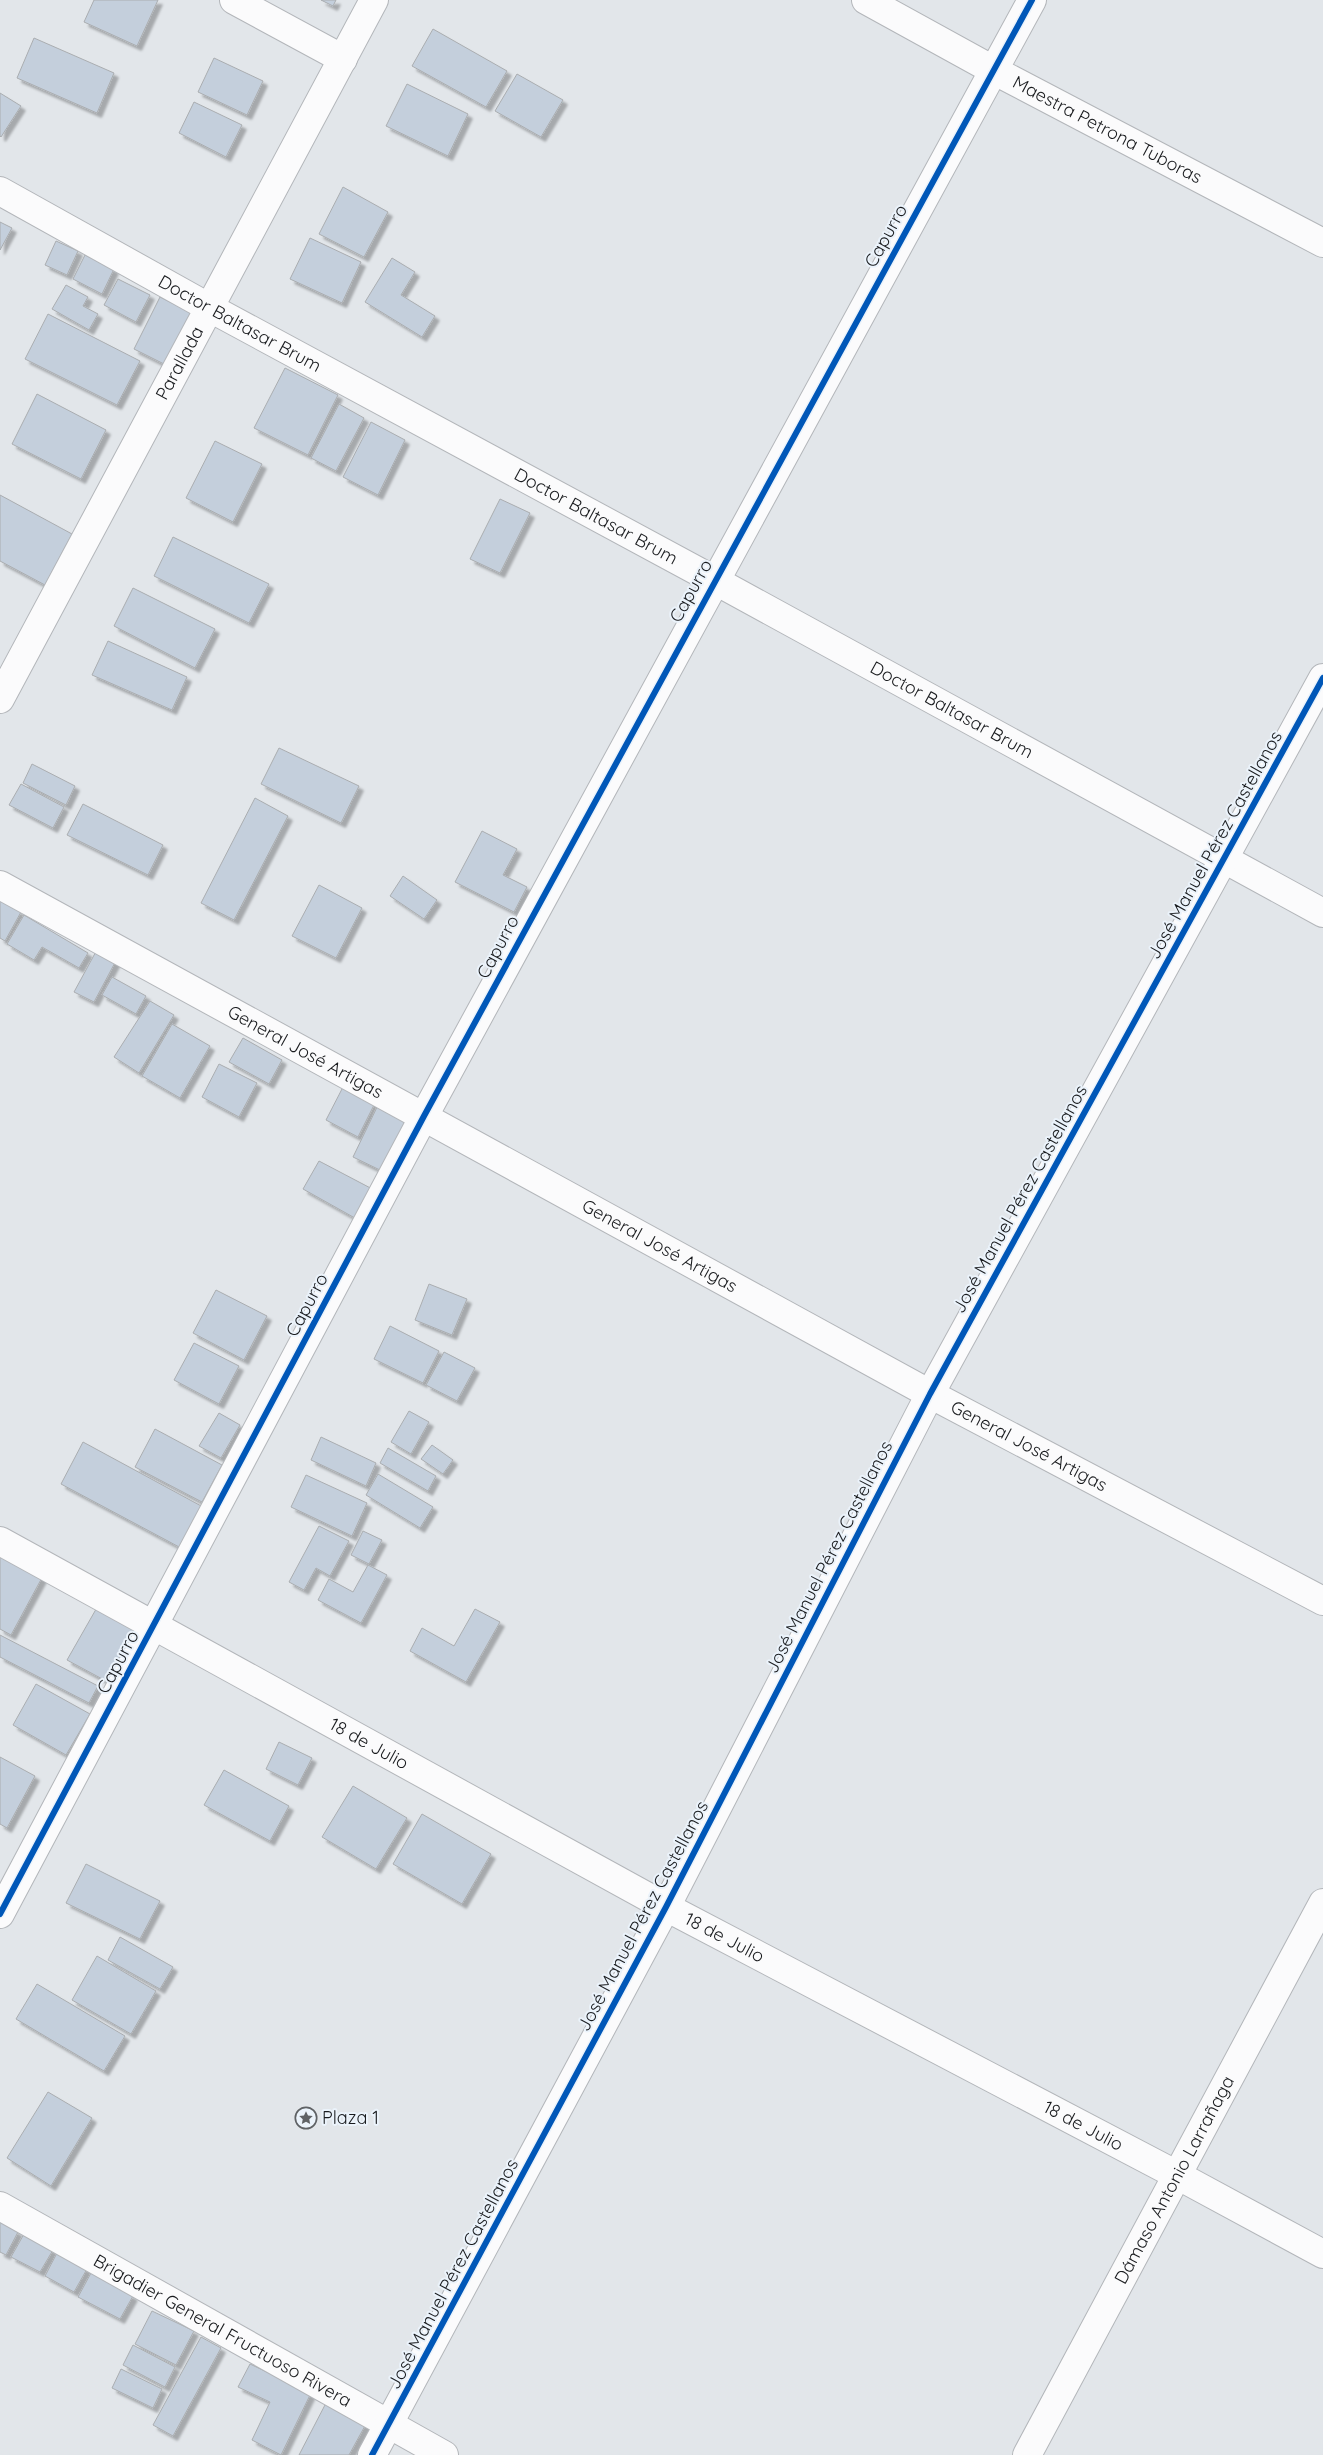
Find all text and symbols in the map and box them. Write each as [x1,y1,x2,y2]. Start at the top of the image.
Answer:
street label: Maestra Petrona Tuboras [1009,70,1206,188]
street label: Capurro [859,200,912,271]
street label: Doctor Baltasar Brum [154,269,326,377]
street label: Parallada [150,322,208,404]
street label: Doctor Baltasar Brum [510,462,682,569]
street label: Capurro [664,555,717,626]
street label: Doctor Baltasar Brum [866,656,1038,763]
street label: José Manuel Pérez Castellanos [1142,727,1287,963]
street label: Capurro [471,911,524,982]
street label: General José Artigas [224,1000,387,1103]
street label: José Manuel Pérez Castellanos [947,1081,1092,1317]
street label: General José Artigas [578,1194,742,1297]
street label: Capurro [280,1269,333,1340]
street label: General José Artigas [947,1395,1111,1496]
street label: José Manuel Pérez Castellanos [760,1437,897,1677]
street label: Capurro [91,1626,144,1697]
street label: 18 de Julio [326,1712,413,1774]
street label: José Manuel Pérez Castellanos [572,1797,713,2035]
street label: 18 de Julio [681,1907,768,1968]
street label: Dámaso Antonio Larrañaga [1109,2072,1239,2288]
street label: 18 de Julio [1040,2095,1127,2156]
place icon: Plaza 1 [294,2106,318,2130]
place label: Plaza 1 [322,2106,379,2129]
street label: José Manuel Pérez Castellanos [382,2155,523,2393]
street label: Brigadier General Fructuoso Rivera [89,2249,356,2412]

